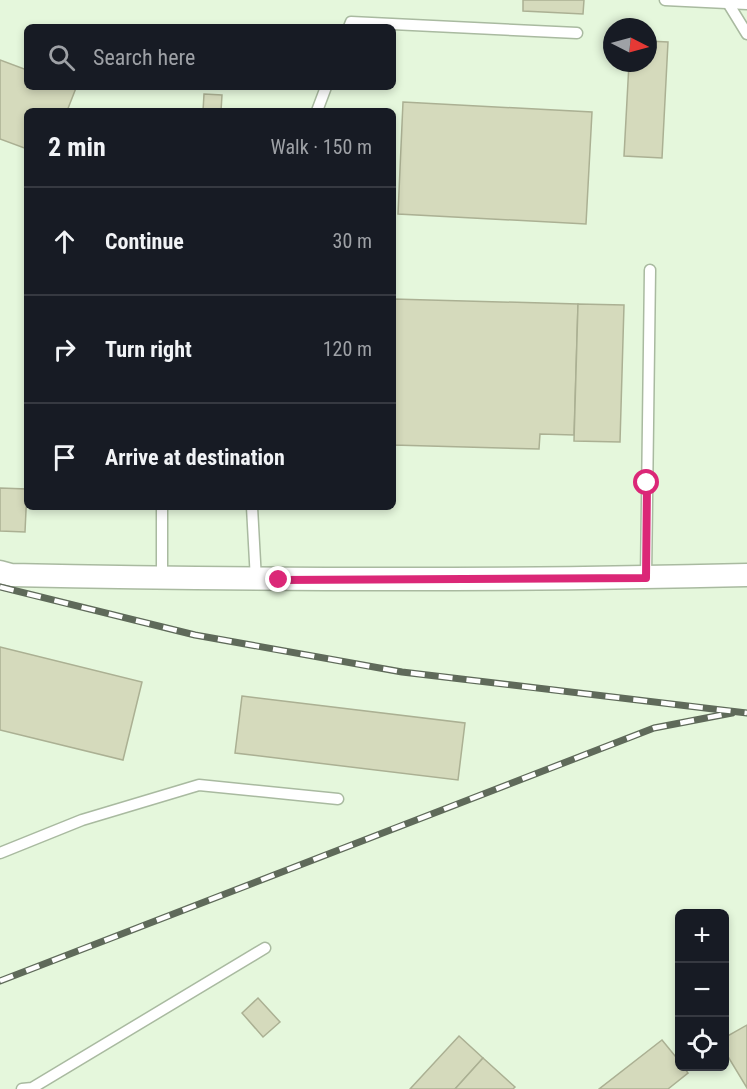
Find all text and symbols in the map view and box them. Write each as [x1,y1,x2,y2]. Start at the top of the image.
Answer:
north arrow [603,18,657,72]
search box [24,24,396,90]
icon: search [45,41,78,74]
text: Search here [93,45,195,70]
text: 2 min [48,132,106,162]
text: Walk · 150 m [271,135,372,159]
icon: ahead [48,225,81,258]
text: Continue [105,229,184,254]
text: 30 m [333,229,372,253]
icon: right [48,333,81,366]
text: Turn right [105,337,192,362]
text: 120 m [323,337,372,361]
icon: arrive [48,441,81,474]
text: Arrive at destination [105,445,285,470]
route start [633,469,659,495]
route end [265,566,291,592]
map controls [675,909,729,1071]
button: + [675,909,729,963]
button: − [675,963,729,1017]
button: locate [675,1017,729,1071]

